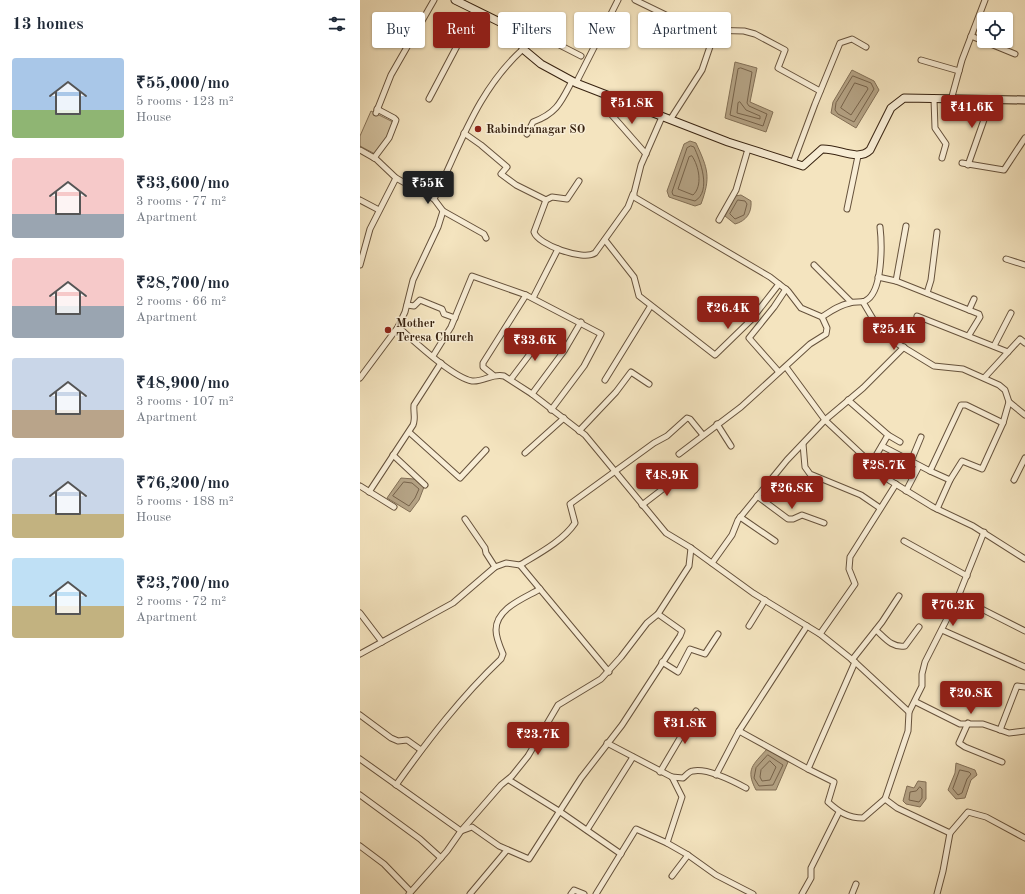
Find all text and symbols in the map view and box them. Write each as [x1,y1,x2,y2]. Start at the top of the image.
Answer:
chip: Buy [372,12,425,48]
chip: Rent [433,12,490,48]
chip: Filters [498,12,566,48]
chip: New [574,12,630,48]
chip: Apartment [638,12,731,48]
map controls [977,12,1013,48]
button: locate [977,12,1013,48]
icon: filters [326,13,348,35]
text: 13 homes [12,16,84,33]
icon: home [44,74,92,122]
text: ₹55,000/mo [136,75,230,92]
pin: ₹51.8K [599,91,665,125]
text: 5 rooms · 123 m² [136,95,234,108]
pin: ₹41.6K [939,95,1005,129]
text: ₹51.8K [610,97,654,110]
text: ₹41.6K [950,101,994,114]
text: House [136,111,171,124]
marker: Rabindranagar SO [473,124,483,134]
place label: Rabindranagar SO [486,124,585,136]
pin: ₹55K [404,171,452,205]
icon: home [44,174,92,222]
text: ₹33,600/mo [136,175,230,192]
text: ₹55K [412,177,444,190]
text: 3 rooms · 77 m² [136,195,226,208]
text: Apartment [136,211,197,224]
icon: home [44,274,92,322]
text: ₹28,700/mo [136,275,230,292]
text: 2 rooms · 66 m² [136,295,226,308]
pin: ₹26.4K [695,296,761,330]
text: ₹26.4K [706,302,750,315]
text: Apartment [136,311,197,324]
pin: ₹25.4K [861,317,927,351]
place label: Mother Teresa Church [396,318,474,344]
text: ₹25.4K [872,323,916,336]
marker: Mother Teresa Church [383,325,393,335]
pin: ₹33.6K [502,328,568,362]
text: ₹33.6K [513,334,557,347]
icon: home [44,374,92,422]
text: ₹48,900/mo [136,375,230,392]
text: 3 rooms · 107 m² [136,395,234,408]
text: Apartment [136,411,197,424]
pin: ₹28.7K [851,453,917,487]
text: ₹28.7K [862,459,906,472]
pin: ₹48.9K [634,463,700,497]
text: ₹48.9K [645,469,689,482]
icon: home [44,474,92,522]
text: ₹76,200/mo [136,475,230,492]
pin: ₹26.8K [759,476,825,510]
text: ₹26.8K [770,482,814,495]
text: 5 rooms · 188 m² [136,495,234,508]
text: House [136,511,171,524]
icon: home [44,574,92,622]
text: ₹23,700/mo [136,575,230,592]
pin: ₹76.2K [920,593,986,627]
text: 2 rooms · 72 m² [136,595,226,608]
text: ₹76.2K [931,599,975,612]
text: Apartment [136,611,197,624]
pin: ₹20.8K [938,681,1004,715]
text: ₹20.8K [949,687,993,700]
pin: ₹31.8K [652,711,718,745]
text: ₹31.8K [663,717,707,730]
pin: ₹23.7K [505,722,571,756]
text: ₹23.7K [516,728,560,741]

